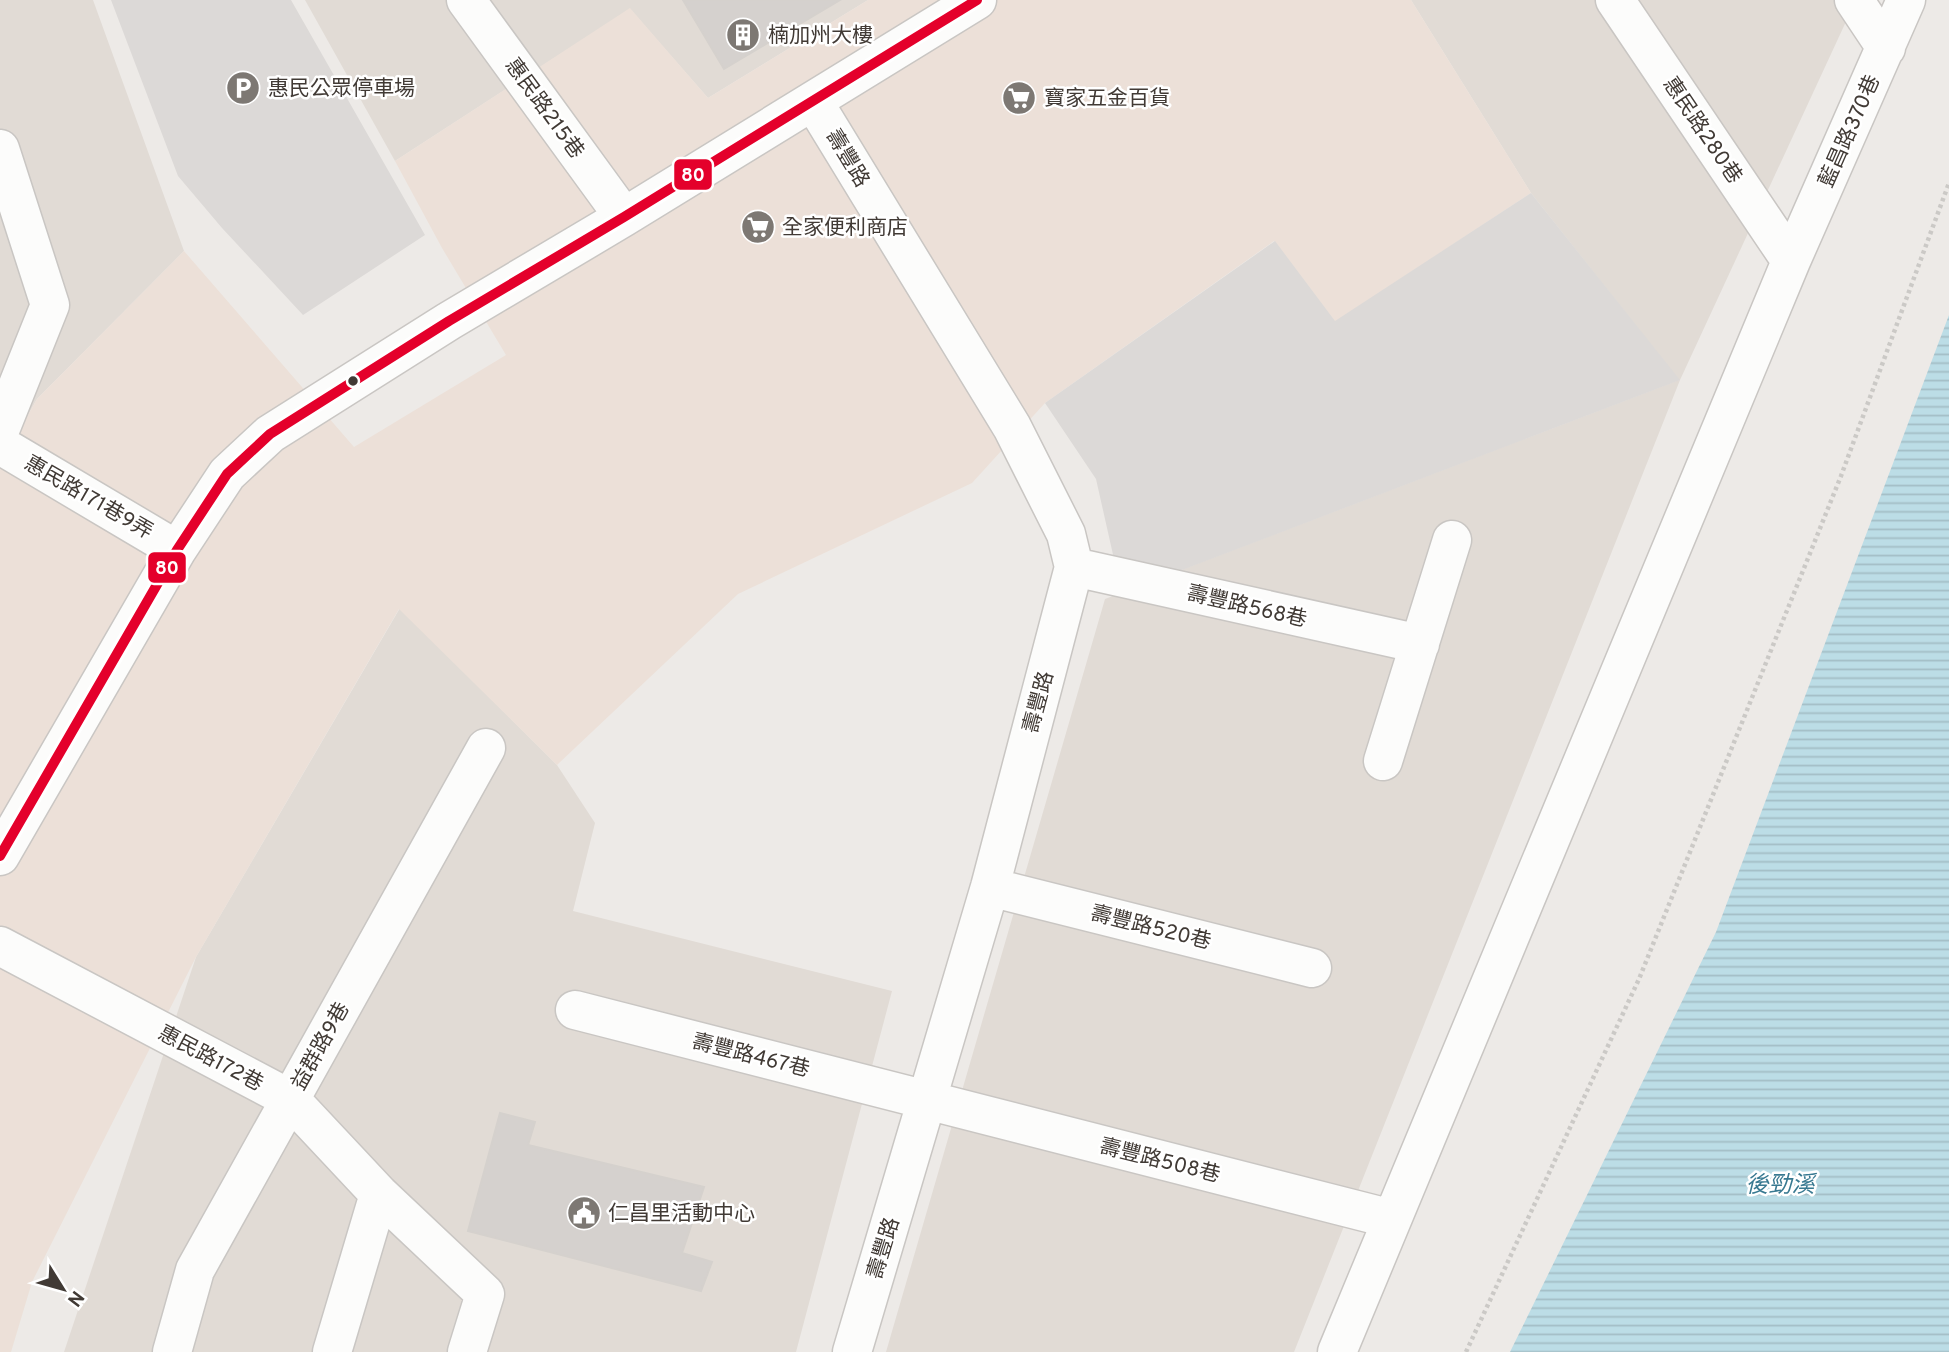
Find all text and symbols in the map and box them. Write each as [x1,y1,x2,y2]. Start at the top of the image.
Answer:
building icon: 楠加州大樓 [724,16,762,54]
place label: 楠加州大樓 [768,23,873,50]
street label: 惠民路215巷 [498,53,589,164]
parking icon: 惠民公眾停車場 [224,69,262,107]
street label: 藍昌路370巷 [1814,71,1887,192]
street label: 惠民路280巷 [1656,72,1747,189]
place label: 惠民公眾停車場 [268,76,415,103]
supermarket icon: 寶家五金百貨 [1000,79,1038,117]
place label: 寶家五金百貨 [1044,86,1170,113]
street label: 壽豐路 [819,125,875,193]
line badge: 80 [673,158,713,191]
text: 80 [681,164,705,188]
supermarket icon: 全家便利商店 [739,208,777,246]
place label: 全家便利商店 [782,215,908,242]
unlabelled marker [346,374,360,388]
street label: 惠民路171巷9弄 [19,450,158,546]
line badge: 80 [147,551,187,584]
text: 80 [155,557,179,581]
street label: 壽豐路568巷 [1184,581,1309,634]
street label: 壽豐路 [1018,668,1061,736]
street label: 壽豐路520巷 [1088,900,1214,956]
street label: 益群路9巷 [286,998,357,1095]
street label: 惠民路172巷 [153,1020,268,1098]
street label: 壽豐路467巷 [689,1029,812,1084]
street label: 壽豐路508巷 [1097,1133,1223,1189]
water label: 後勁溪 [1746,1172,1818,1201]
public building icon: 仁昌里活動中心 [565,1194,603,1232]
place label: 仁昌里活動中心 [608,1201,755,1228]
street label: 壽豐路 [862,1214,907,1283]
north arrow [28,1254,98,1324]
text: N [61,1285,89,1311]

